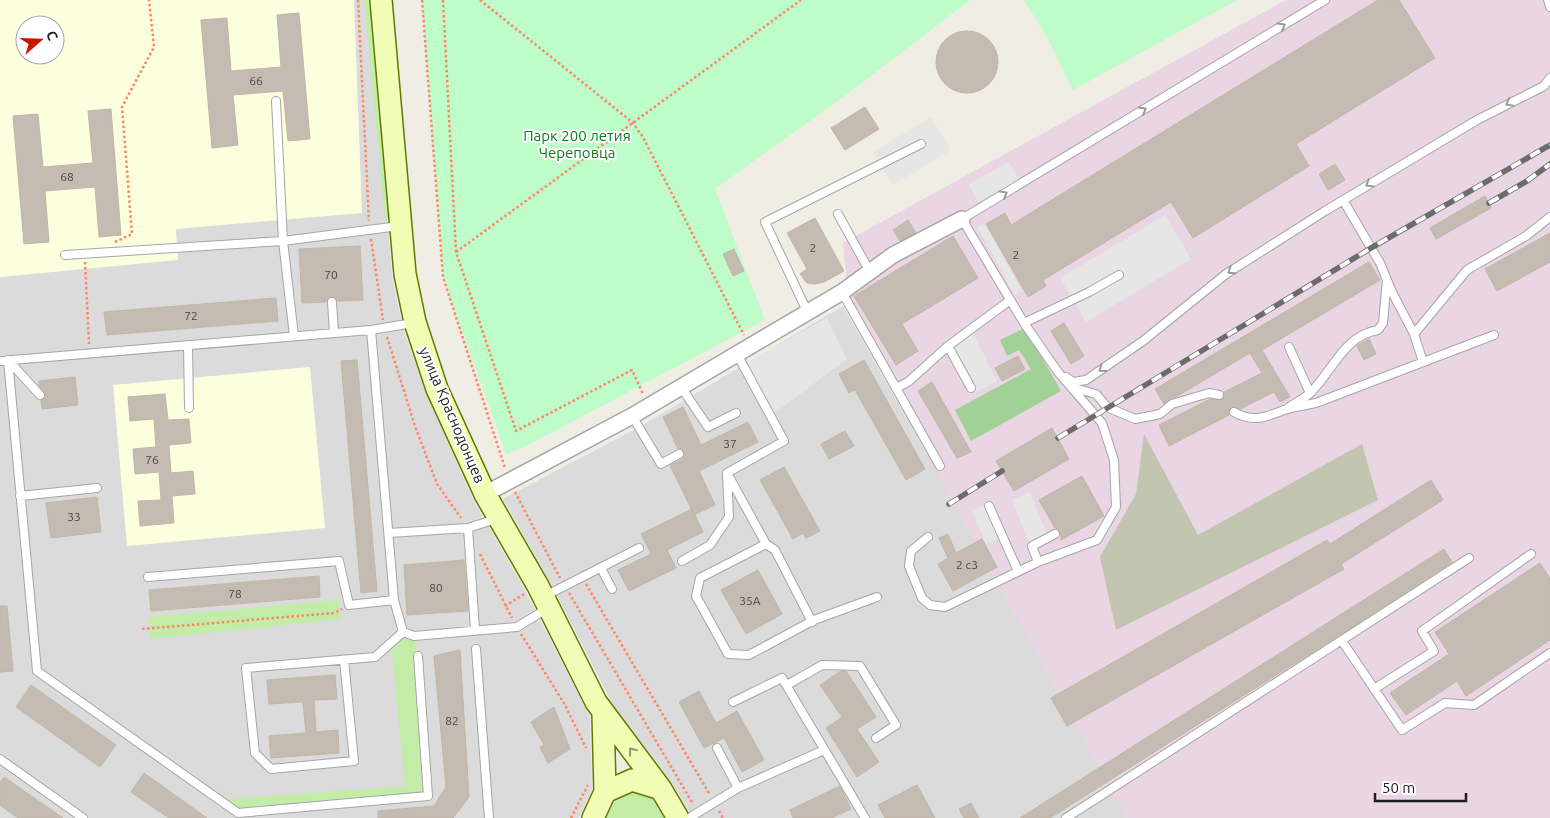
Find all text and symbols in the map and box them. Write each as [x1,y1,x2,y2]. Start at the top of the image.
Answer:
north arrow [15,15,65,65]
one-way arrow [1277,22,1286,32]
text: С [43,29,61,43]
house number: 66 [249,74,263,87]
one-way arrow [1505,97,1514,107]
one-way arrow [1138,106,1147,116]
park label: Парк 200 летия Череповца [523,127,631,161]
house number: 68 [60,170,74,183]
one-way arrow [1365,178,1374,188]
one-way arrow [999,190,1008,200]
house number: 2 [810,241,816,254]
house number: 2 [1013,248,1019,261]
one-way arrow [1227,265,1237,274]
house number: 70 [324,268,338,281]
house number: 72 [184,309,198,322]
street label: улица Краснодонцев [416,344,489,485]
one-way arrow [1098,363,1107,372]
house number: 37 [723,437,737,450]
house number: 76 [145,453,159,466]
house number: 33 [67,510,81,523]
house number: 2 с3 [956,558,978,571]
house number: 80 [429,581,443,594]
house number: 78 [228,587,242,600]
house number: 35А [739,594,761,607]
house number: 82 [445,714,459,727]
one-way arrow [629,747,638,757]
scale bar [1375,770,1466,802]
text: 50 m [1382,779,1415,796]

